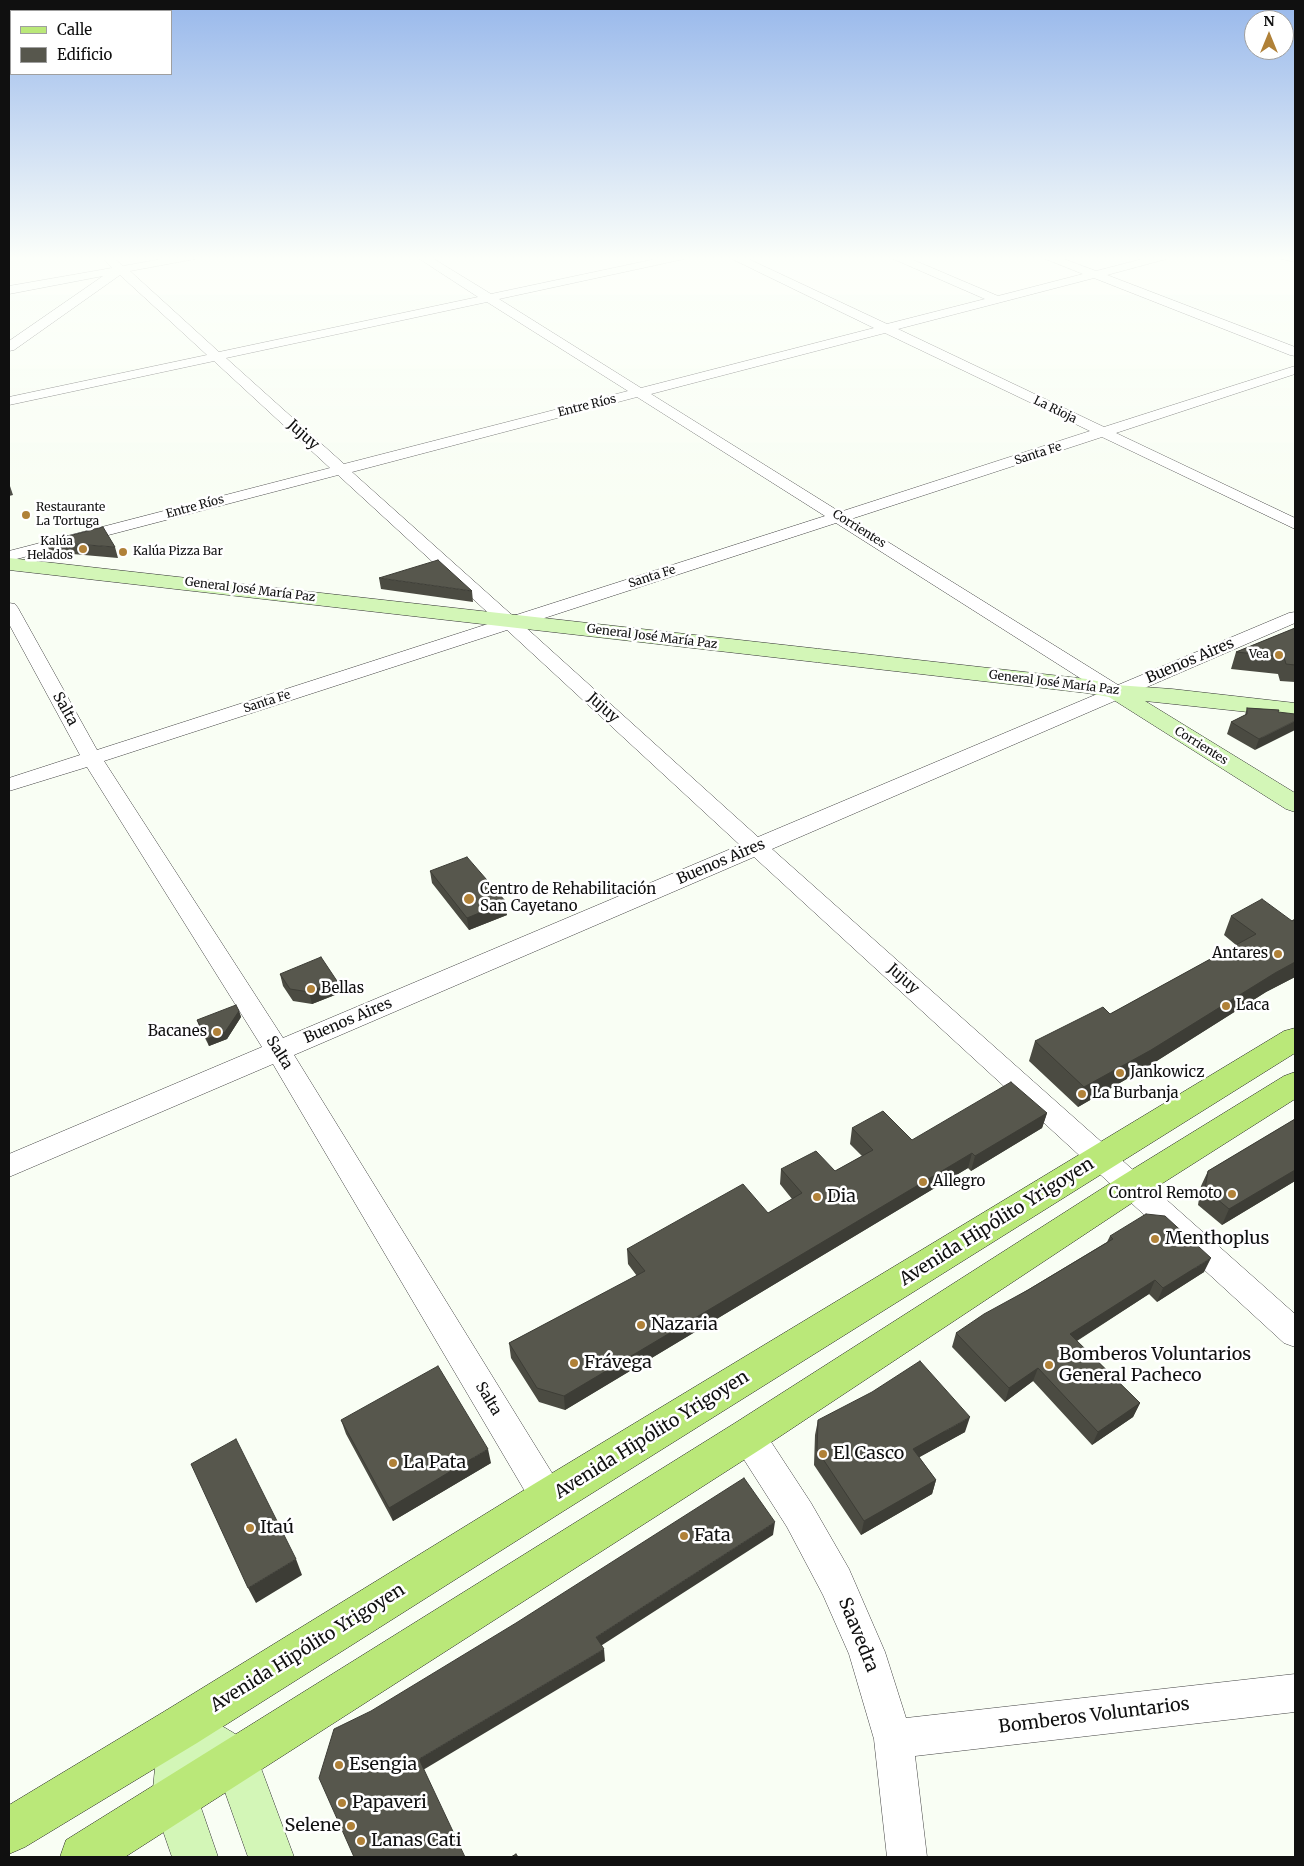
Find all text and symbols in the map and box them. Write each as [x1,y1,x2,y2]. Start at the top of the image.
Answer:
legend [10,10,172,75]
north arrow [1244,10,1294,60]
text: N [1263,12,1275,30]
text: Calle [57,20,92,39]
text: Edificio [57,45,112,64]
street label: Entre Ríos [556,392,618,420]
street label: La Rioja [1031,393,1079,427]
street label: Jujuy [283,416,323,454]
street label: Santa Fe [1013,440,1063,468]
street label: Entre Ríos [164,492,226,522]
place label: Restaurante La Tortuga [36,501,105,529]
street label: Corrientes [830,507,888,551]
marker: Restaurante La Tortuga [20,509,32,521]
place label: Kalúa Helados [27,535,73,563]
marker: Kalúa Helados [77,543,89,555]
place label: Kalúa Pizza Bar [133,545,223,559]
marker: Kalúa Pizza Bar [117,546,129,558]
street label: Santa Fe [627,563,677,591]
street label: General José María Paz [184,575,316,605]
street label: General José María Paz [586,622,718,652]
street label: Buenos Aires [1143,634,1237,688]
place label: Vea [1249,648,1269,662]
marker: Vea [1273,649,1285,661]
street label: General José María Paz [988,668,1120,698]
street label: Santa Fe [242,688,292,716]
street label: Salta [48,689,82,729]
street label: Jujuy [583,689,623,727]
street label: Corrientes [1172,724,1230,768]
street label: Buenos Aires [674,835,768,889]
place label: Centro de Rehabilitación San Cayetano [480,881,656,916]
marker: Centro de Rehabilitación San Cayetano [462,892,476,906]
place label: Antares [1212,945,1268,963]
marker: Antares [1272,948,1284,960]
street label: Jujuy [883,960,923,998]
place label: Bellas [321,980,364,998]
marker: Bellas [305,983,317,995]
street label: Buenos Aires [301,994,395,1048]
place label: Laca [1236,997,1269,1015]
marker: Laca [1220,1000,1232,1012]
place label: Bacanes [148,1023,207,1041]
marker: Bacanes [211,1026,223,1038]
street label: Salta [262,1033,296,1073]
place label: Jankowicz [1130,1064,1204,1082]
marker: Jankowicz [1114,1067,1126,1079]
place label: La Burbanja [1092,1085,1179,1103]
marker: La Burbanja [1076,1088,1088,1100]
street label: Avenida Hipólito Yrigoyen [896,1153,1098,1291]
place label: Allegro [933,1173,985,1191]
marker: Allegro [917,1176,929,1188]
place label: Control Remoto [1109,1185,1222,1203]
place label: Dia [827,1186,856,1208]
marker: Control Remoto [1226,1188,1238,1200]
marker: Dia [811,1191,823,1203]
place label: Menthoplus [1165,1228,1269,1250]
marker: Menthoplus [1149,1233,1161,1245]
place label: Nazaria [651,1314,718,1336]
marker: Nazaria [635,1319,647,1331]
place label: Bomberos Voluntarios General Pacheco [1059,1344,1251,1386]
place label: Frávega [584,1352,652,1374]
marker: Frávega [568,1357,580,1369]
marker: Bomberos Voluntarios General Pacheco [1043,1359,1055,1371]
street label: Avenida Hipólito Yrigoyen [551,1366,753,1504]
street label: Salta [471,1379,505,1419]
place label: El Casco [833,1443,904,1465]
marker: El Casco [817,1448,829,1460]
place label: La Pata [403,1452,466,1474]
marker: La Pata [387,1457,399,1469]
place label: Itaú [260,1517,294,1539]
marker: Itaú [244,1522,256,1534]
place label: Fata [694,1525,731,1547]
marker: Fata [678,1530,690,1542]
street label: Avenida Hipólito Yrigoyen [207,1579,409,1717]
street label: Saavedra [833,1595,883,1675]
street label: Bomberos Voluntarios [997,1694,1191,1738]
place label: Esengia [349,1754,417,1776]
marker: Esengia [333,1759,345,1771]
place label: Papaveri [352,1792,427,1814]
marker: Papaveri [336,1797,348,1809]
place label: Selene [284,1815,341,1837]
marker: Selene [345,1820,357,1832]
place label: Lanas Cati [371,1830,462,1852]
marker: Lanas Cati [355,1835,367,1847]

